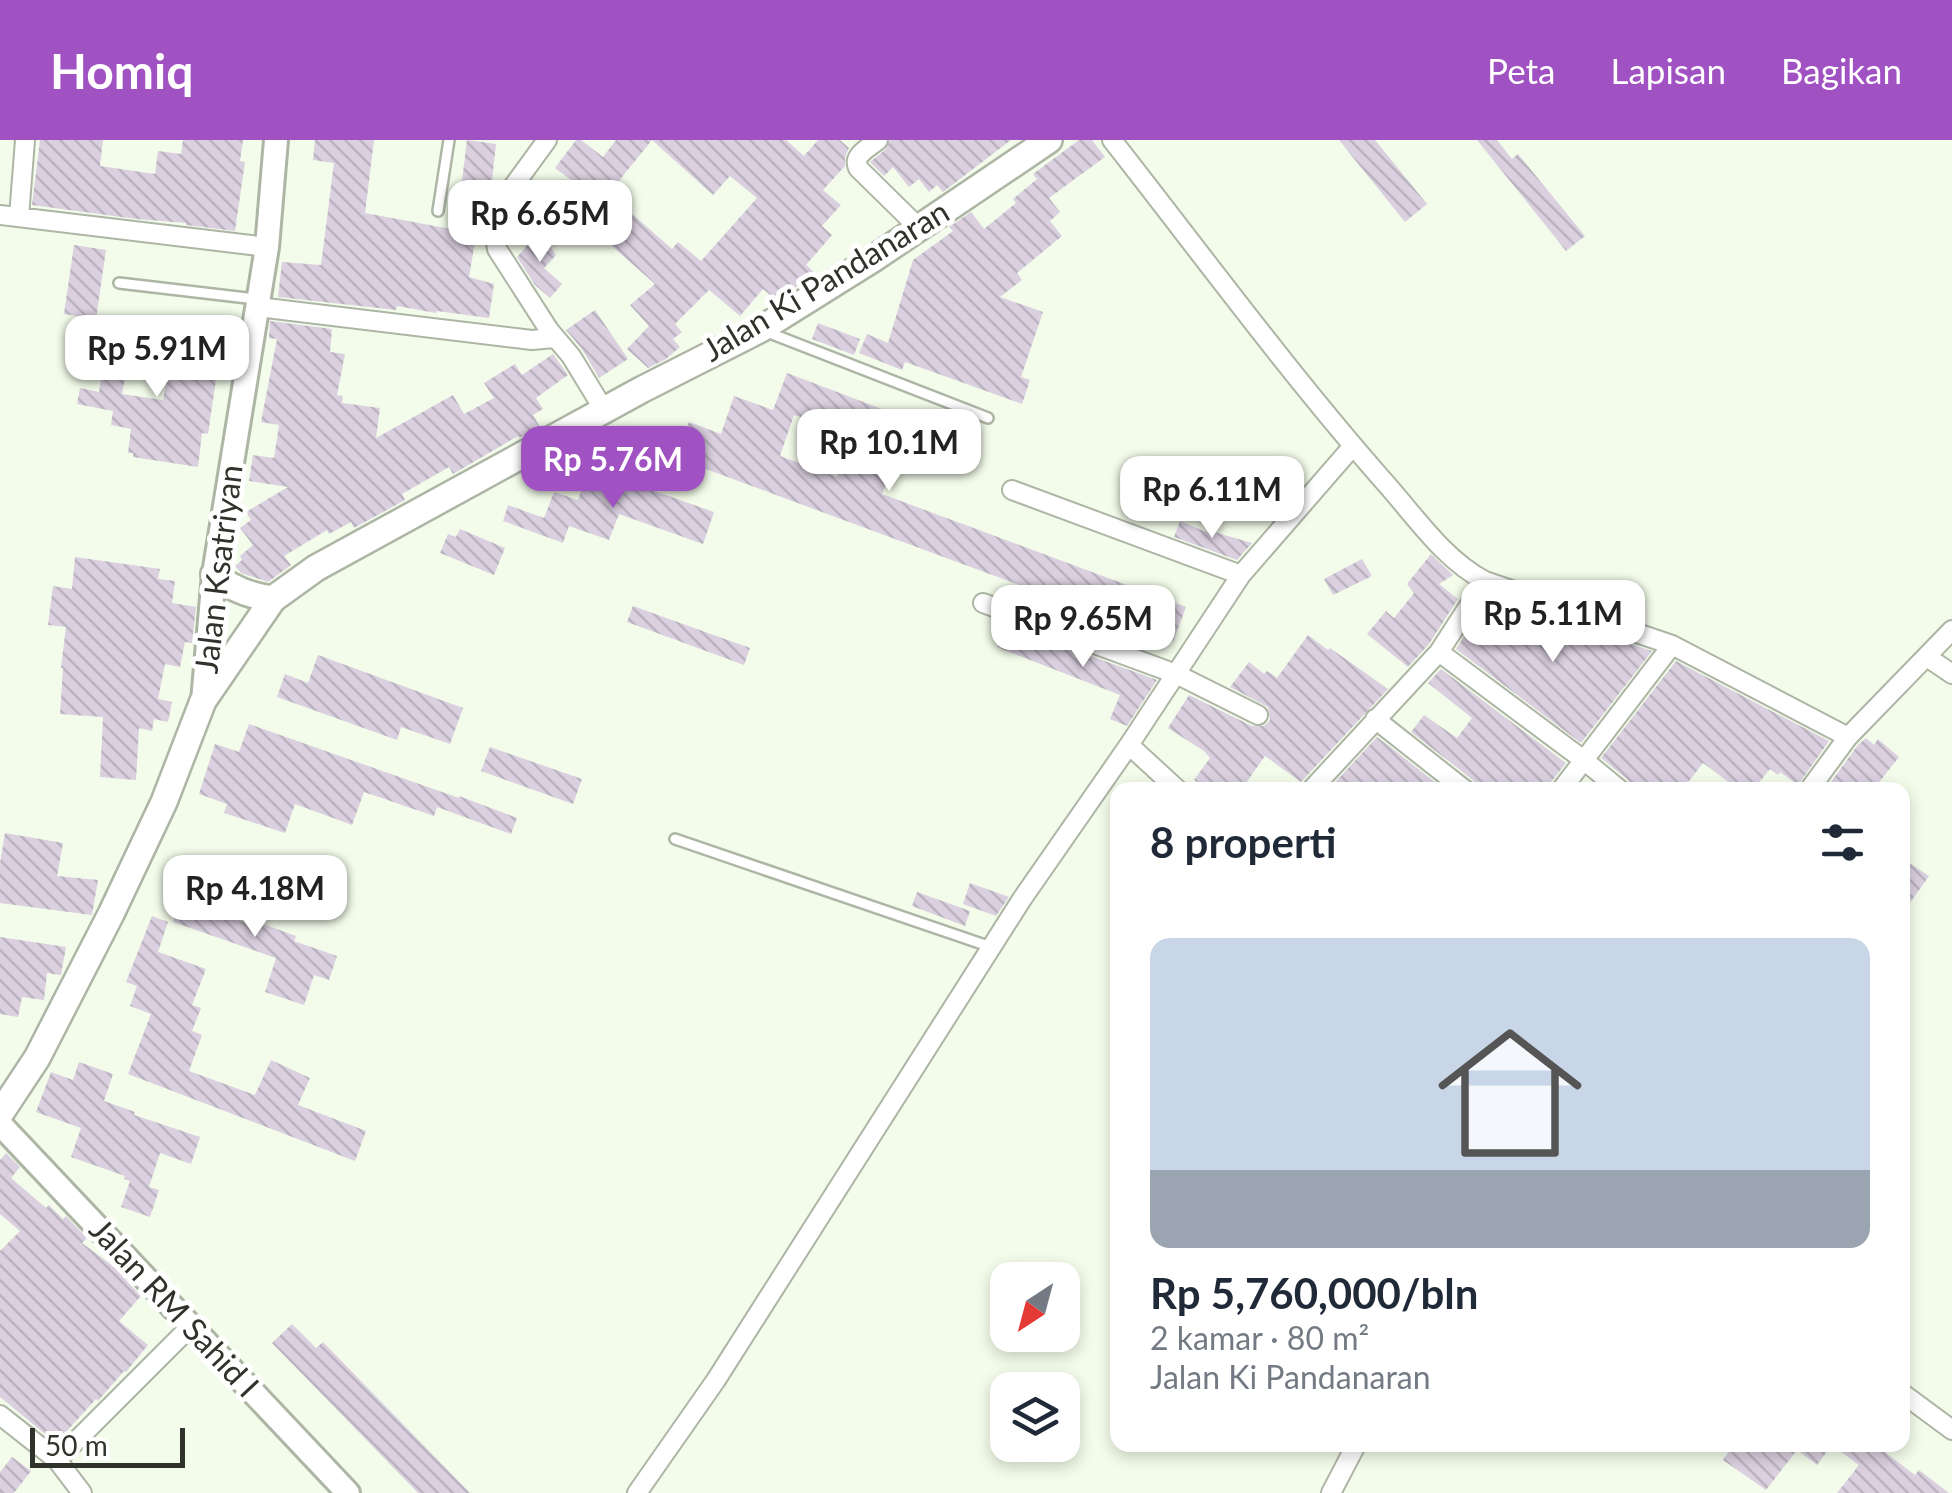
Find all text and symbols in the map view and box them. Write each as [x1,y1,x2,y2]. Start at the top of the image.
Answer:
text: Homiq [50,42,193,99]
text: Peta [1487,49,1555,91]
text: Lapisan [1610,49,1726,91]
text: Bagikan [1781,49,1902,91]
pin: Rp 6.65M [437,180,643,265]
street label: Jalan Ki Pandanaran [695,191,956,369]
text: Rp 6.65M [470,193,610,232]
pin: Rp 5.91M [54,315,260,400]
text: Rp 5.91M [87,328,227,367]
pin: Rp 10.1M [786,409,992,494]
text: Rp 10.1M [819,422,959,461]
pin: Rp 5.76M [510,426,716,511]
text: Rp 5.76M [543,439,683,478]
pin: Rp 6.11M [1109,456,1315,541]
street label: Jalan Ksatriyan [185,462,250,675]
text: Rp 6.11M [1142,469,1282,508]
pin: Rp 5.11M [1450,580,1656,665]
pin: Rp 9.65M [980,585,1186,670]
text: Rp 5.11M [1483,593,1623,632]
text: Rp 9.65M [1013,598,1153,637]
icon: filters [1815,815,1870,870]
text: 8 properti [1150,817,1337,867]
pin: Rp 4.18M [152,855,358,940]
text: Rp 4.18M [185,868,325,907]
icon: home [1420,1003,1600,1183]
street label: Jalan RM Sahid I [82,1210,268,1404]
north arrow [990,1262,1080,1352]
map controls [990,1262,1080,1462]
text: Rp 5,760,000/bln [1150,1268,1478,1318]
text: 2 kamar · 80 m² [1150,1318,1369,1357]
text: Jalan Ki Pandanaran [1150,1357,1431,1396]
button: layers [990,1372,1080,1462]
scale bar [30,1423,185,1468]
text: 50 m [45,1428,108,1462]

